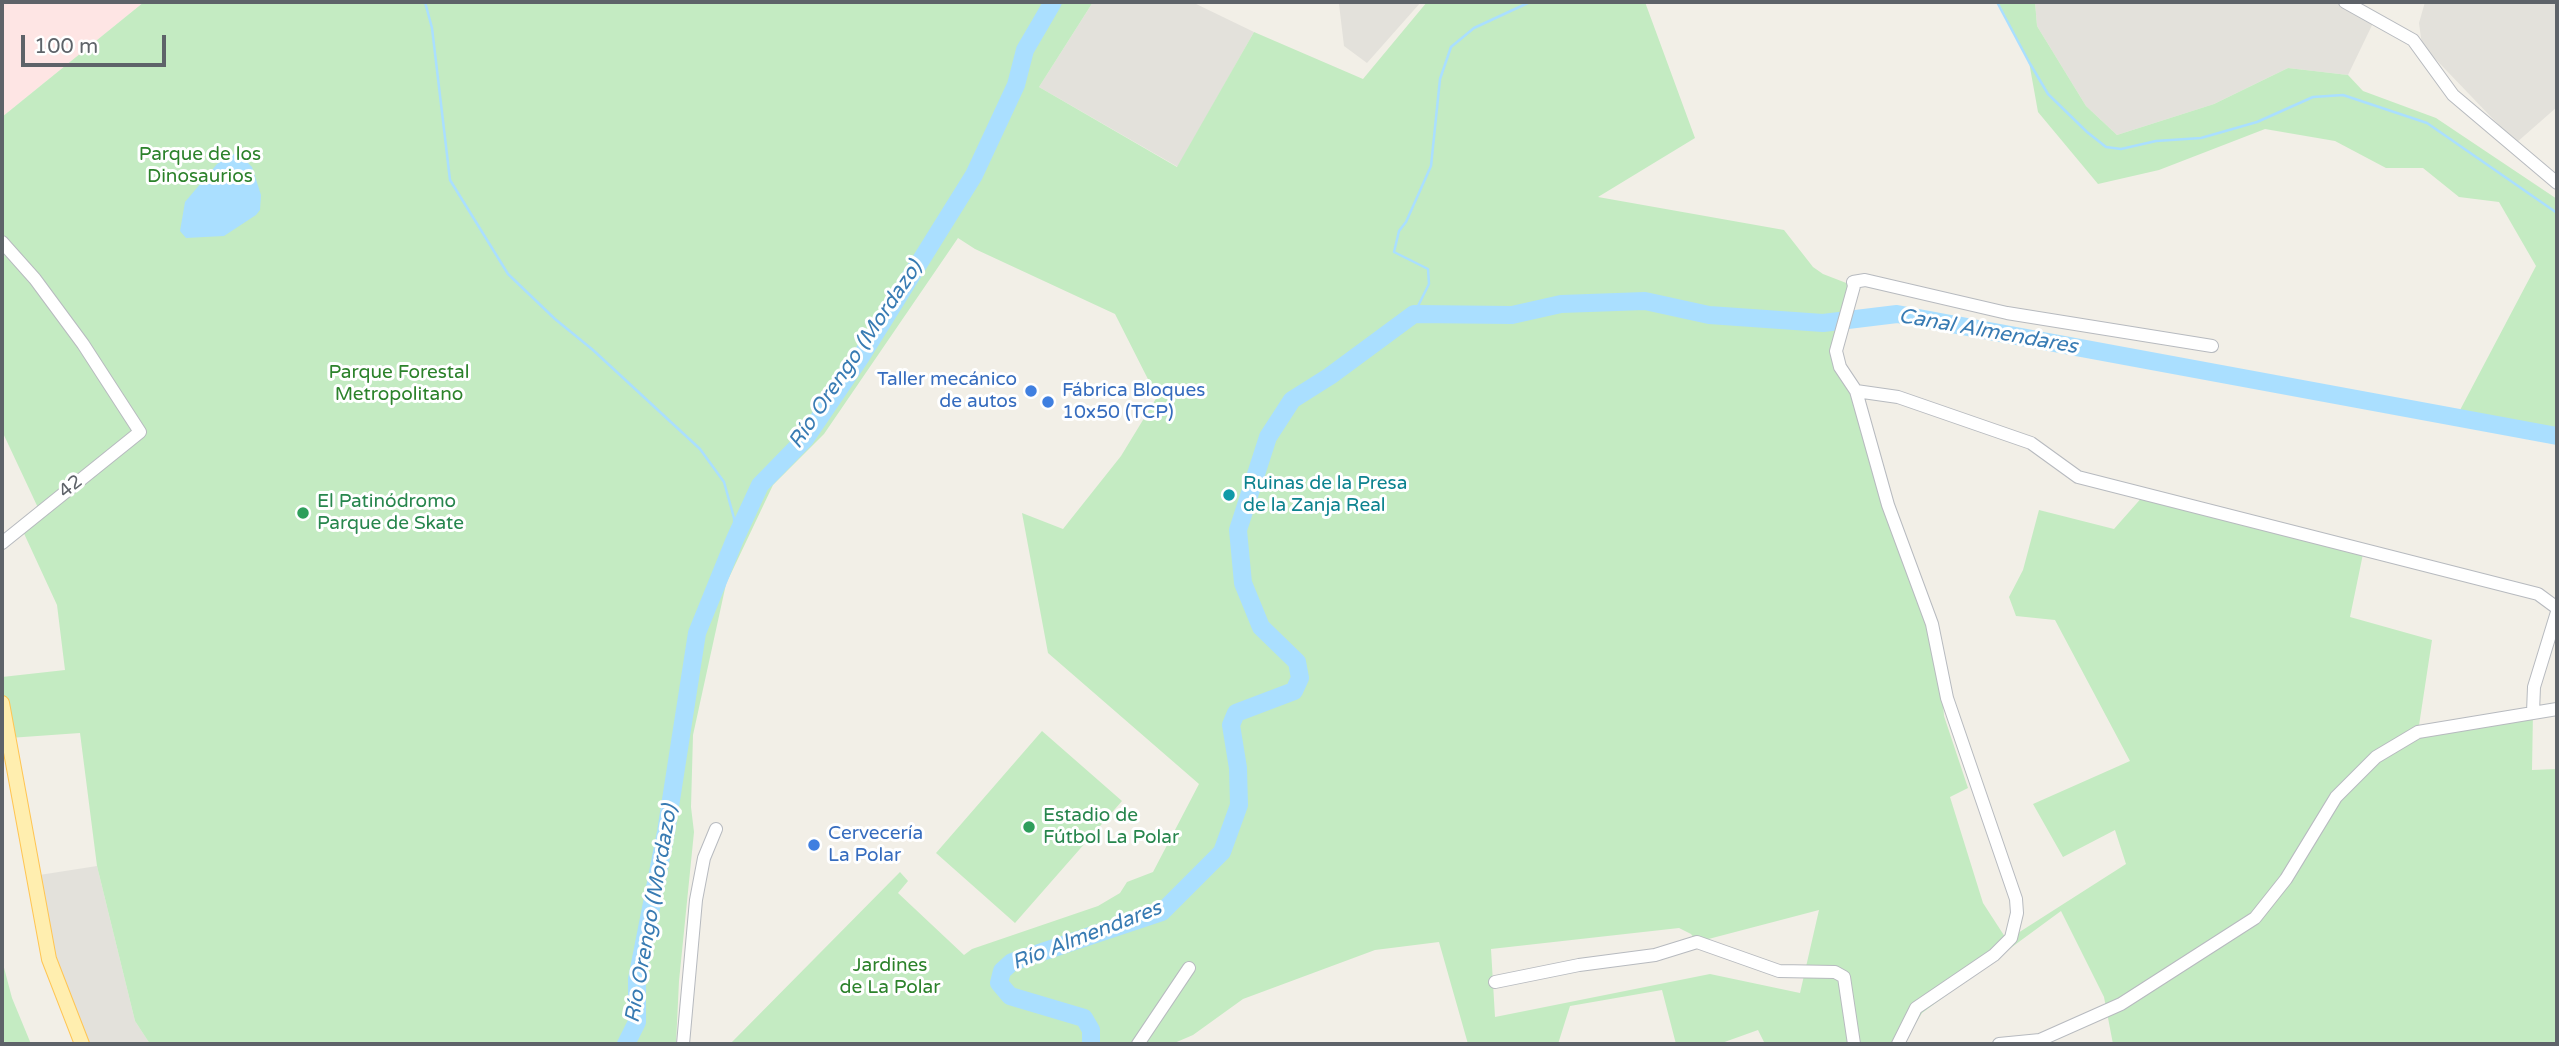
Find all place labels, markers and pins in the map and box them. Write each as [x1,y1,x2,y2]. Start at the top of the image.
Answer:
place label: Taller mecánico de autos [877,369,1017,413]
place label: Fábrica Bloques 10x50 (TCP) [1062,380,1205,424]
marker: Taller mecánico de autos [1023,383,1039,399]
marker: Fábrica Bloques 10x50 (TCP) [1040,394,1056,410]
place label: Ruinas de la Presa de la Zanja Real [1243,473,1407,517]
marker: Ruinas de la Presa de la Zanja Real [1221,487,1237,503]
place label: El Patinódromo Parque de Skate [317,491,464,535]
marker: El Patinódromo Parque de Skate [295,505,311,521]
place label: Estadio de Fútbol La Polar [1043,805,1179,849]
marker: Estadio de Fútbol La Polar [1021,819,1037,835]
place label: Cervecería La Polar [828,823,923,867]
marker: Cervecería La Polar [806,837,822,853]

